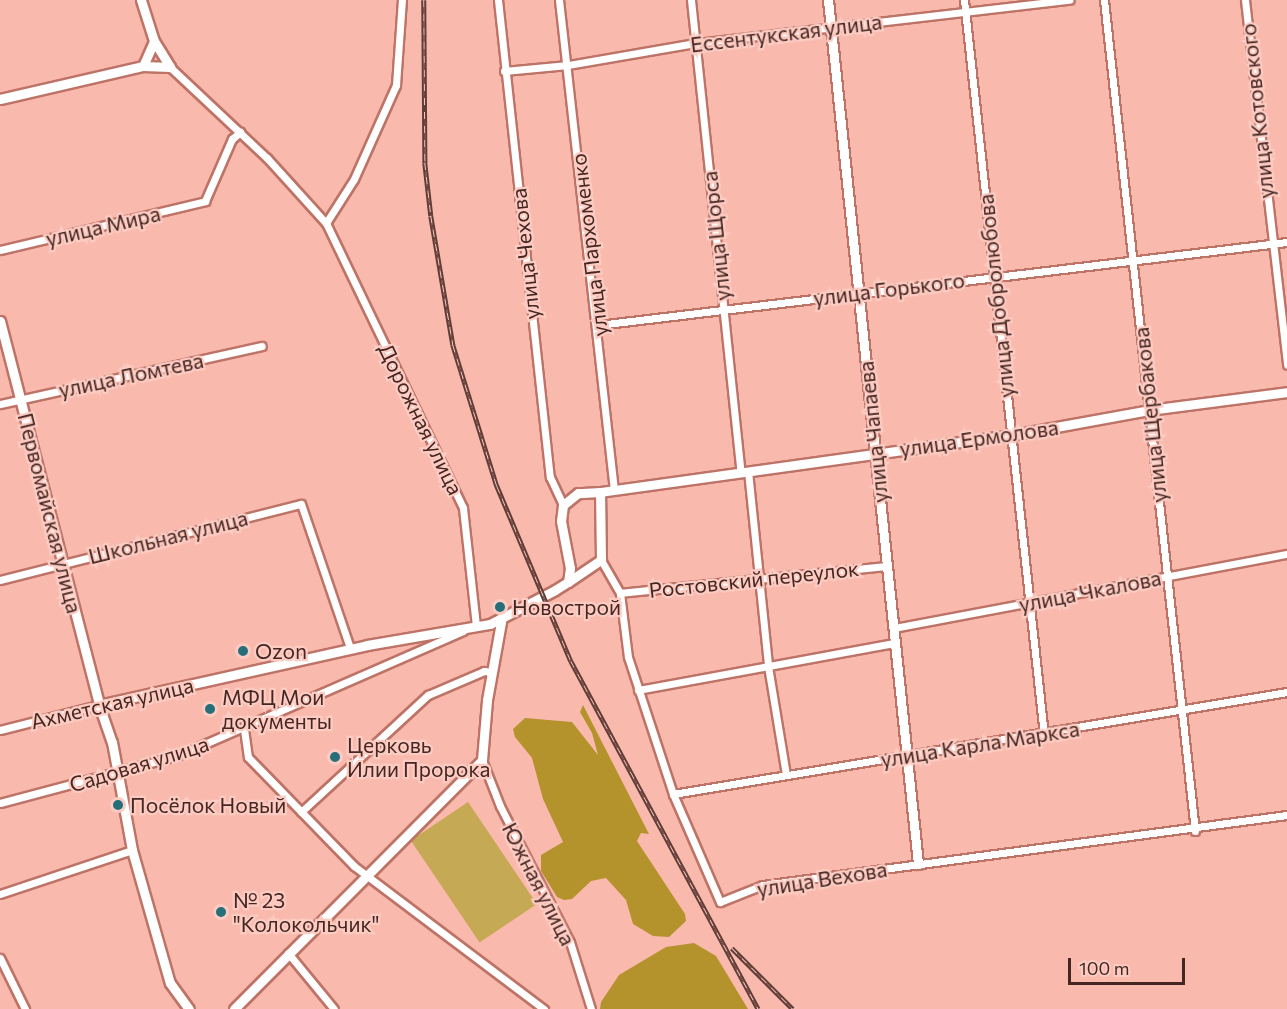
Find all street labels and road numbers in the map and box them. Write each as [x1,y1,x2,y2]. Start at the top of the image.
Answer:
street label: Ессентукская улица [689,9,883,57]
street label: улица Котовского [1235,22,1279,200]
street label: улица Пархоменко [565,152,613,338]
street label: улица Щорса [697,170,735,302]
street label: улица Чехова [506,187,544,321]
street label: улица Добролюбова [973,193,1019,399]
street label: улица Мира [43,201,163,251]
street label: улица Горького [812,267,966,311]
street label: улица Щербакова [1128,326,1172,504]
street label: Дорожная улица [373,339,469,499]
street label: улица Ломтева [56,347,206,403]
street label: улица Чапаева [853,360,893,504]
street label: Первомайская улица [13,410,87,616]
street label: улица Ермолова [898,414,1060,462]
street label: Школьная улица [86,505,250,569]
street label: Ростовский переулок [648,555,860,603]
street label: улица Чкалова [1017,565,1163,617]
street label: Ахметская улица [28,672,196,734]
street label: улица Карла Маркса [879,716,1081,772]
street label: Садовая улица [66,731,212,797]
street label: Южная улица [497,818,581,950]
street label: улица Вехова [755,856,889,902]

